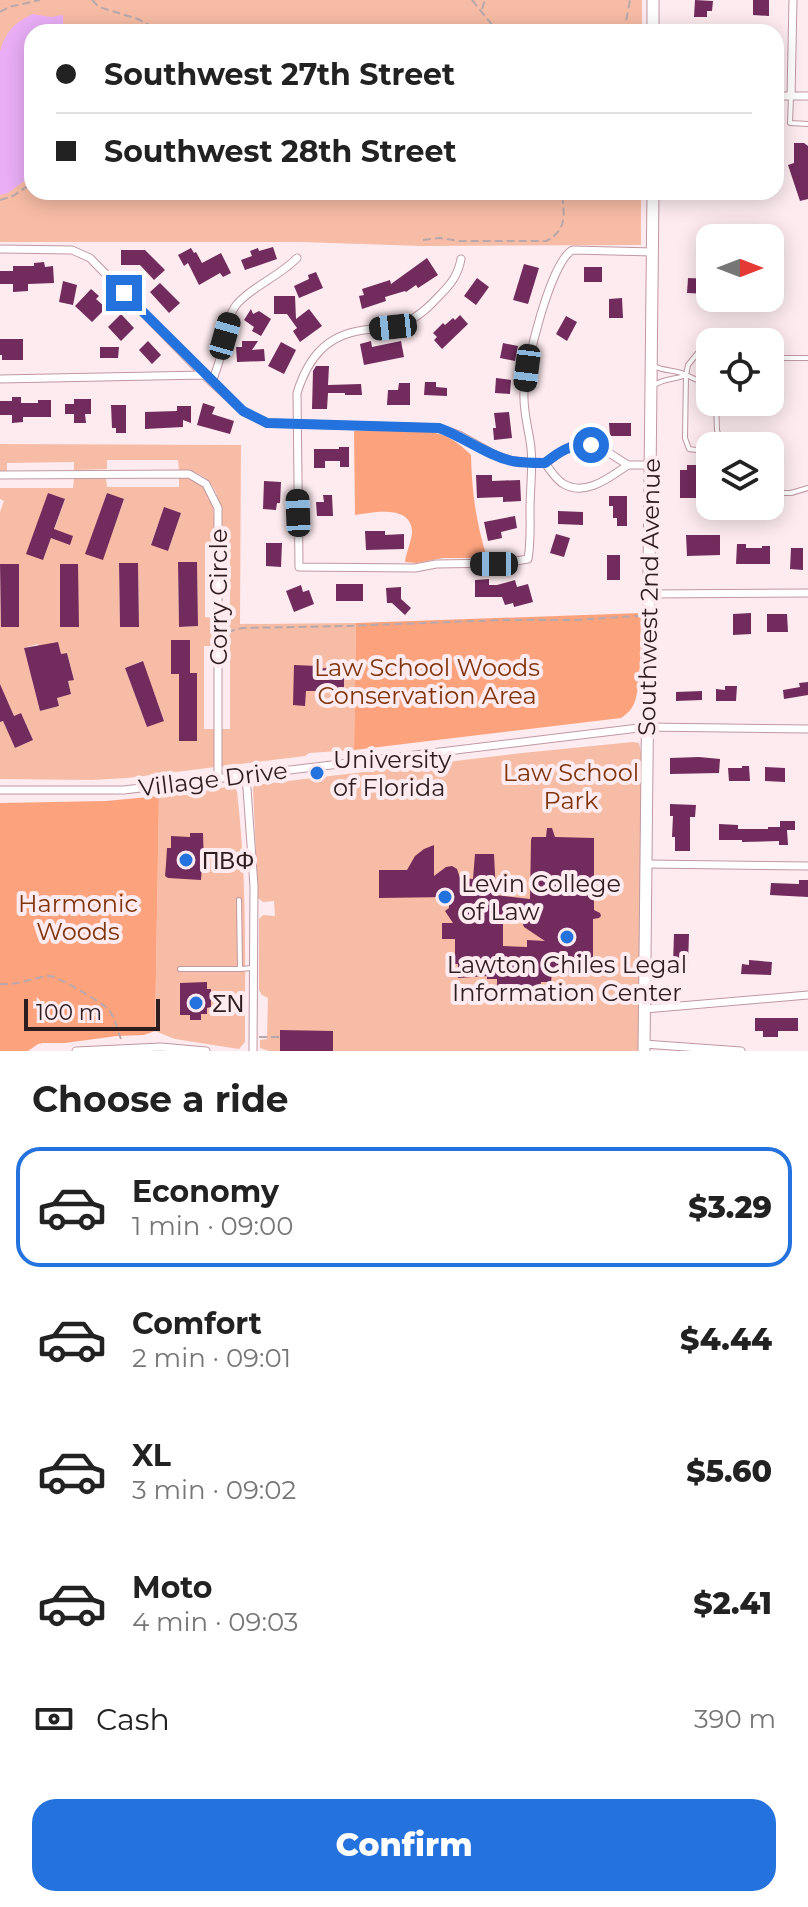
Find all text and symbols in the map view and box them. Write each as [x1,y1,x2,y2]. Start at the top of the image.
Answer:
text: Southwest 27th Street [104,56,455,93]
text: Southwest 28th Street [104,133,456,170]
north arrow [696,224,784,312]
map controls [696,224,784,520]
route end [106,275,142,311]
car [207,310,243,362]
car [368,313,418,341]
button: locate [696,328,784,416]
car [512,343,542,393]
route start [573,427,609,463]
button: layers [696,432,784,520]
street label: Southwest 2nd Avenue [632,458,666,736]
car [285,489,311,537]
street label: Corry Circle [204,529,233,665]
car [470,552,518,576]
park label: Law School Woods Conservation Area [314,653,540,710]
place label: University of Florida [333,745,451,802]
street label: Village Drive [137,755,289,803]
park label: Law School Park [503,758,639,815]
marker: University of Florida [308,764,326,782]
place label: ΠΒΦ [202,846,255,875]
marker: ΠΒΦ [177,851,195,869]
place label: Levin College of Law [461,869,621,926]
marker: Levin College of Law [436,888,454,906]
park label: Harmonic Woods [18,889,138,946]
marker: Lawton Chiles Legal Information Center [558,928,576,946]
place label: Lawton Chiles Legal Information Center [447,950,687,1007]
place label: ΣΝ [212,989,244,1018]
marker: ΣΝ [187,994,205,1012]
scale bar [24,995,160,1031]
text: 100 m [36,999,102,1026]
text: Choose a ride [32,1077,289,1121]
icon: car [36,1171,108,1243]
text: Economy [132,1173,279,1210]
text: $3.29 [688,1189,772,1226]
text: 1 min · 09:00 [132,1210,294,1242]
icon: car [36,1303,108,1375]
text: Comfort [132,1305,262,1342]
text: $4.44 [680,1321,772,1358]
text: 2 min · 09:01 [132,1342,291,1374]
icon: car [36,1435,108,1507]
text: XL [132,1437,171,1474]
text: $5.60 [686,1453,772,1490]
text: 3 min · 09:02 [132,1474,296,1506]
icon: car [36,1567,108,1639]
text: Moto [132,1569,213,1606]
text: $2.41 [693,1585,772,1622]
text: 4 min · 09:03 [132,1606,299,1638]
icon: cash [32,1697,76,1741]
text: Cash [96,1701,170,1738]
text: 390 m [694,1703,776,1735]
button: Confirm [32,1799,776,1891]

